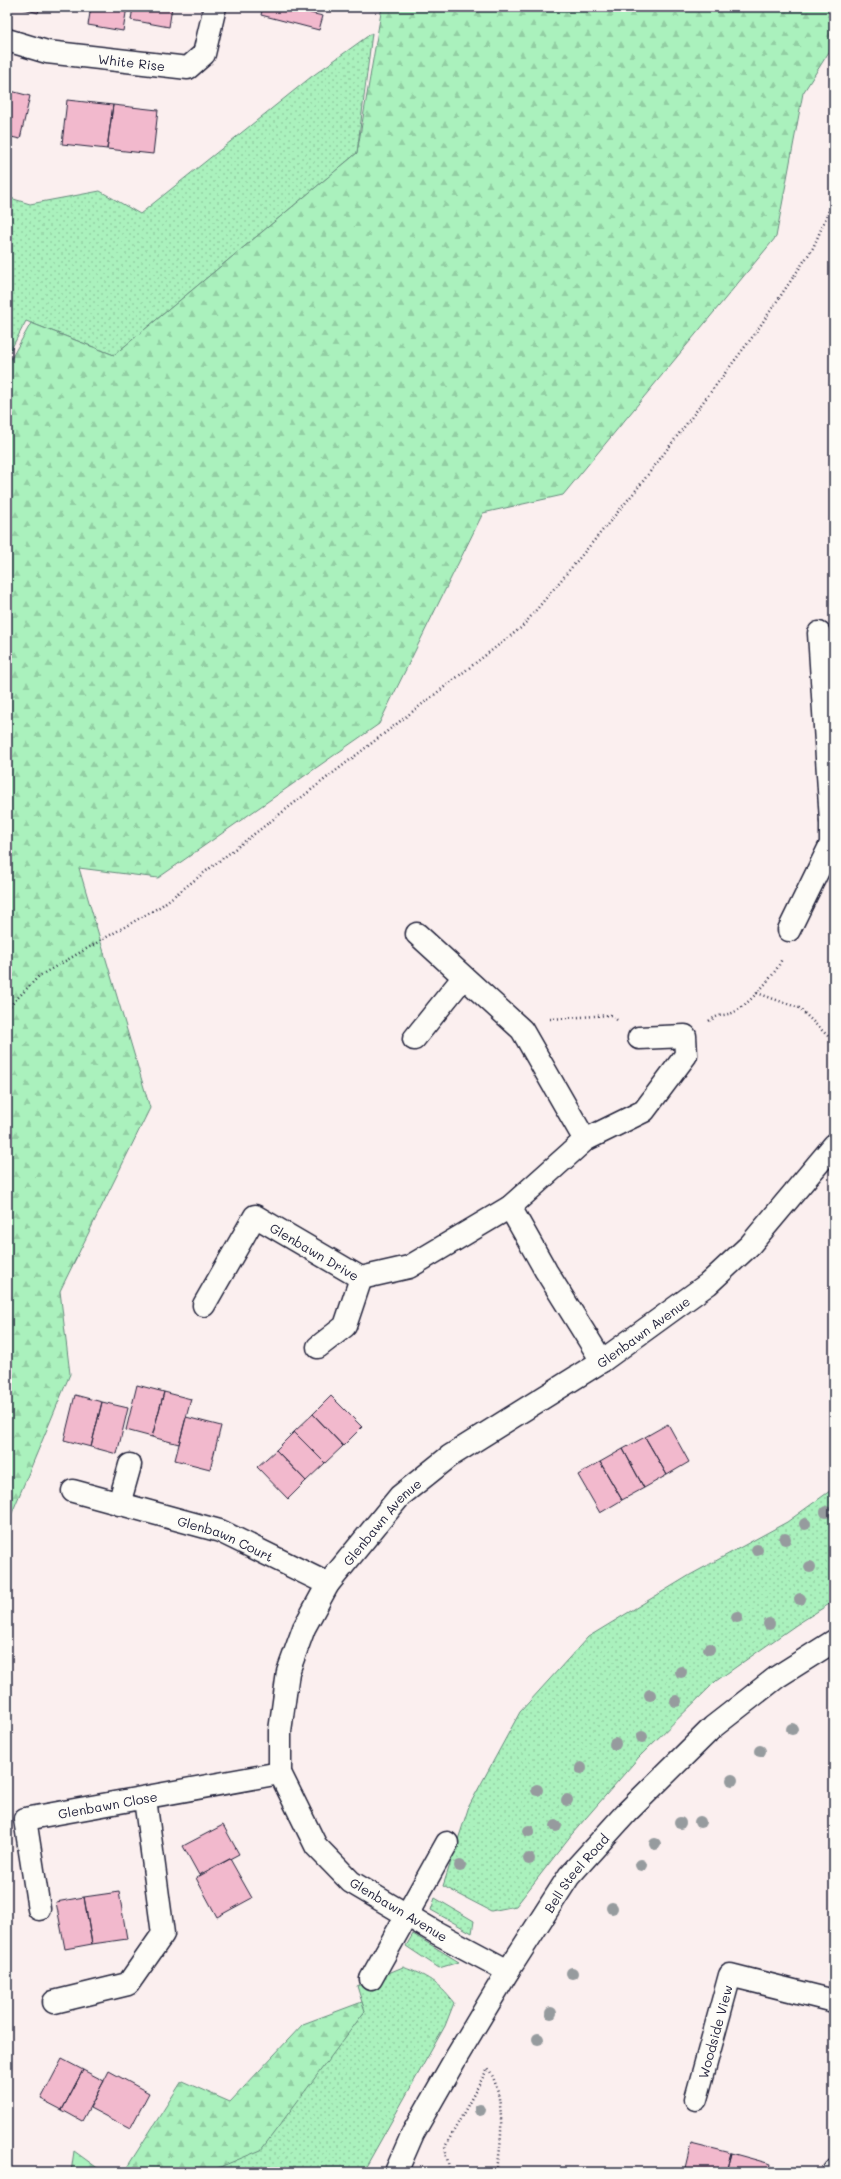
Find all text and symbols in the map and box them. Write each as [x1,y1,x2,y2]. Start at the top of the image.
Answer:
street label: White Rise [97,49,166,74]
street label: Glenbawn Drive [267,1218,363,1284]
street label: Glenbawn Avenue [593,1292,693,1371]
street label: Glenbawn Avenue [338,1474,424,1569]
street label: Glenbawn Court [176,1511,277,1565]
street label: Glenbawn Close [57,1787,159,1821]
street label: Bell Steel Road [540,1830,612,1915]
street label: Glenbawn Avenue [347,1873,451,1945]
street label: Woodside View [694,1983,735,2080]

